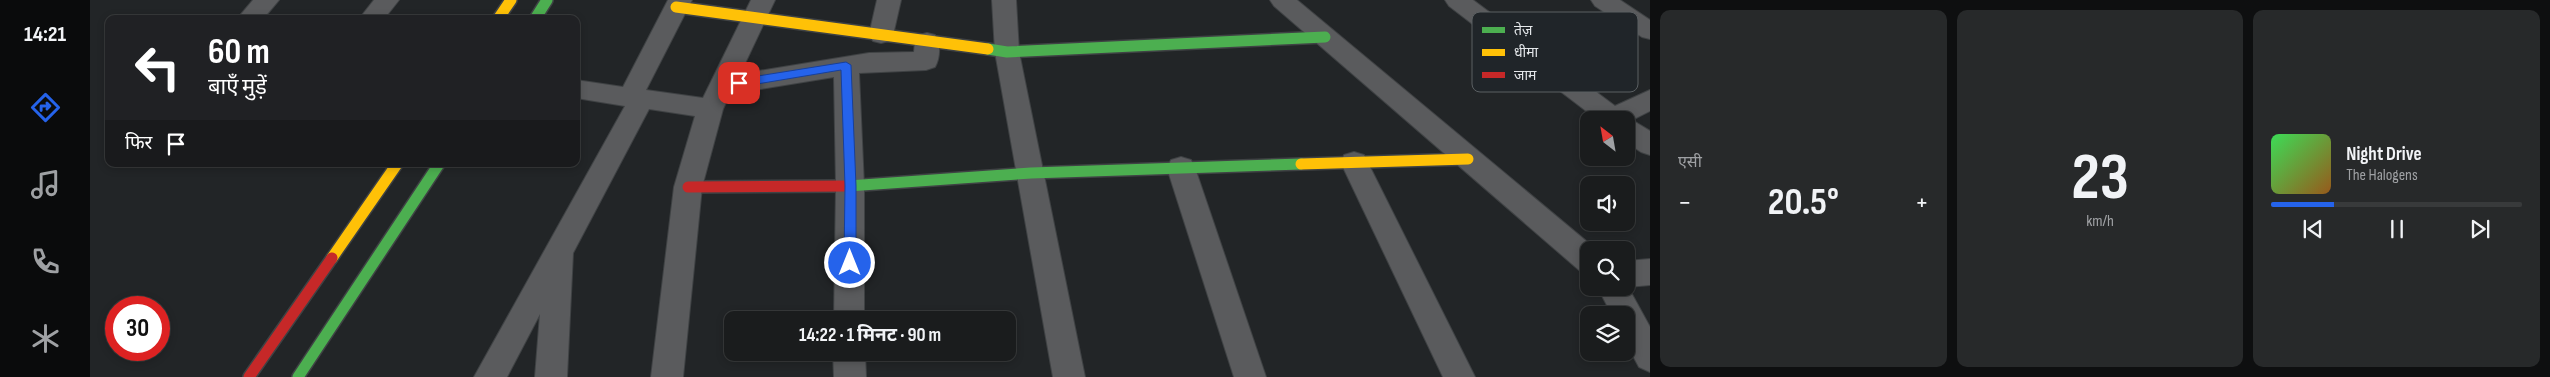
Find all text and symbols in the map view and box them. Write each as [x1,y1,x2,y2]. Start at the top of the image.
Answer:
legend [1472,12,1638,92]
text: 14:21 [24,21,66,48]
text: तेज़ [1514,21,1533,39]
text: 60 m [208,31,270,74]
icon: left [125,35,190,100]
text: धीमा [1514,44,1539,61]
pin [718,62,760,104]
text: जाम [1514,67,1537,84]
icon: arrive [725,69,753,97]
text: बाएँ मुड़ें [208,74,267,101]
icon: directions [28,90,63,125]
north arrow [1580,111,1635,166]
map controls [1580,111,1635,361]
icon: arrive [162,130,190,158]
text: फिर [125,132,152,155]
text: 23 [2071,140,2129,218]
text: Night Drive [2346,143,2422,166]
text: एसी [1678,153,1702,172]
text: The Halogens [2346,166,2418,185]
icon: music [28,167,63,202]
button: sound [1580,176,1635,231]
text: 20.5° [1768,180,1839,225]
text: − [1678,186,1692,219]
text: + [1915,186,1929,219]
text: km/h [2086,212,2114,231]
icon: previous [2299,215,2327,243]
icon: pause [2383,215,2411,243]
icon: next [2466,215,2494,243]
position arrow [823,236,875,288]
button: search [1580,241,1635,296]
icon: phone [28,244,63,279]
speed limit sign: 30 [105,296,170,361]
button: layers [1580,306,1635,361]
icon: climate [28,321,63,356]
text: 14:22 · 1 मिनट · 90 m [799,324,941,347]

